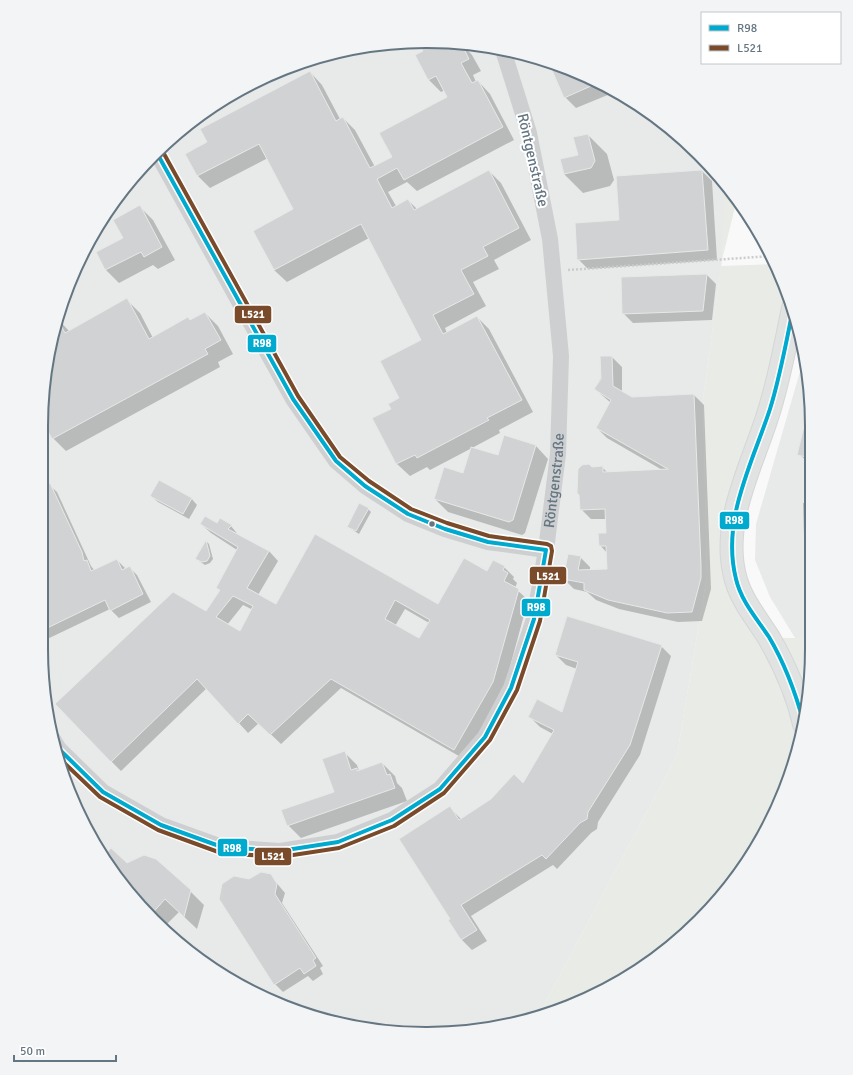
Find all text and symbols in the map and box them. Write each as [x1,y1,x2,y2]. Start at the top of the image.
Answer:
legend [701,12,841,64]
text: R98 [737,21,757,36]
text: L521 [737,41,763,56]
street label: Röntgenstraße [514,112,552,208]
line badge: L521 [234,305,272,324]
text: L521 [241,308,265,321]
line badge: R98 [247,334,277,353]
text: R98 [253,337,271,350]
street label: Röntgenstraße [540,433,568,529]
line badge: R98 [719,511,750,530]
text: R98 [725,514,743,527]
unlabelled marker [427,519,437,529]
line badge: L521 [529,566,567,585]
text: L521 [536,570,560,583]
line badge: R98 [521,598,551,617]
text: R98 [527,601,545,614]
line badge: R98 [217,838,248,857]
text: R98 [223,842,241,855]
line badge: L521 [254,847,292,866]
text: L521 [261,850,285,863]
scale bar [14,1037,116,1063]
text: 50 m [20,1044,45,1059]

